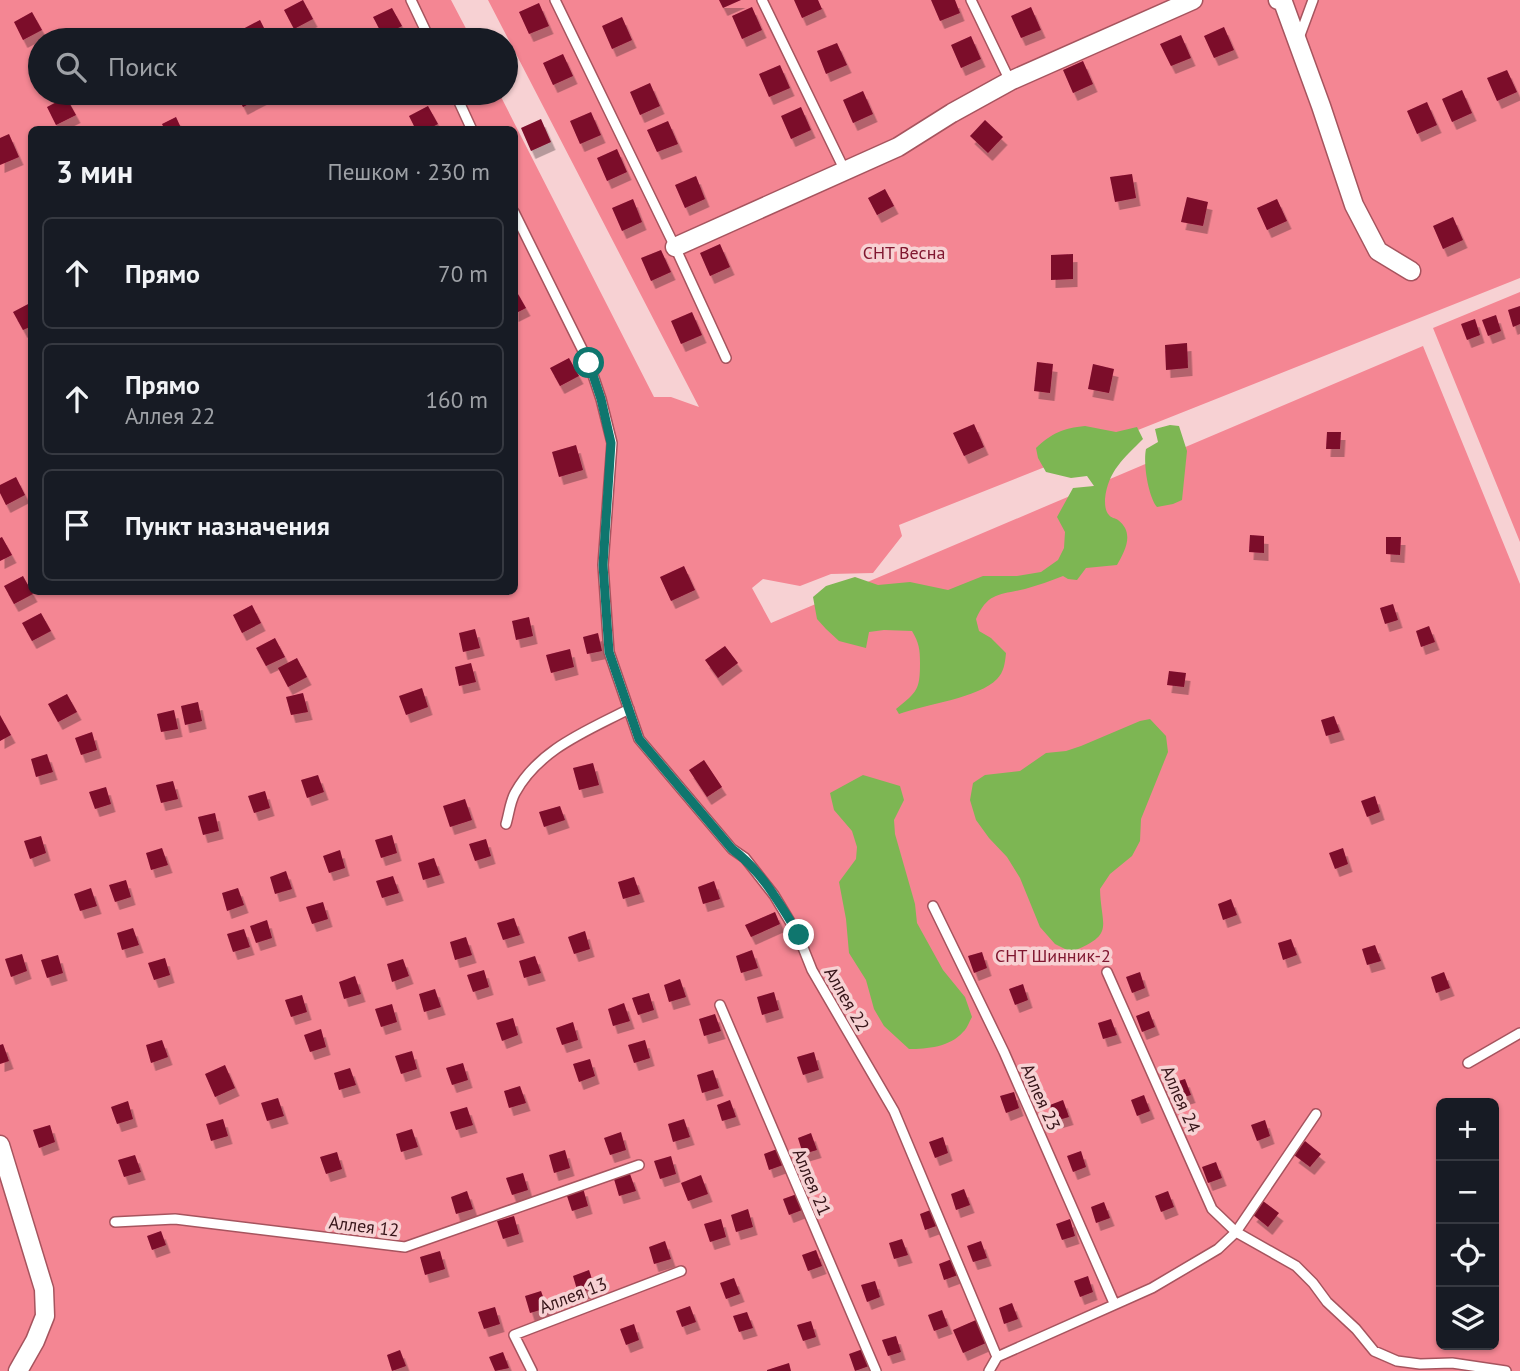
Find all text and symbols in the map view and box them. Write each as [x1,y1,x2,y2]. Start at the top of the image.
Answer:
search box [28,28,518,105]
icon: search [52,48,90,86]
text: Поиск [108,50,177,83]
text: 3 мин [56,152,133,191]
text: Пешком · 230 m [327,157,490,186]
park label: СНТ Весна [863,241,945,264]
icon: ahead [58,254,96,292]
text: Прямо [125,257,200,290]
text: 70 m [438,259,488,288]
route start [573,347,604,378]
text: Прямо [125,368,200,401]
icon: ahead [58,380,96,418]
text: 160 m [426,385,488,414]
text: Аллея 22 [125,401,215,430]
icon: arrive [58,506,96,544]
text: Пункт назначения [125,509,330,542]
route end [783,919,814,950]
park label: СНТ Шинник-2 [995,944,1111,967]
street label: Аллея 22 [819,963,875,1035]
street label: Аллея 23 [1016,1060,1066,1134]
street label: Аллея 24 [1156,1062,1206,1136]
map controls [1436,1098,1499,1350]
button: + [1436,1098,1499,1161]
street label: Аллея 21 [788,1145,836,1219]
button: − [1436,1161,1499,1224]
street label: Аллея 12 [328,1210,400,1242]
button: locate [1436,1224,1499,1287]
street label: Аллея 13 [536,1272,610,1318]
button: layers [1436,1287,1499,1350]

